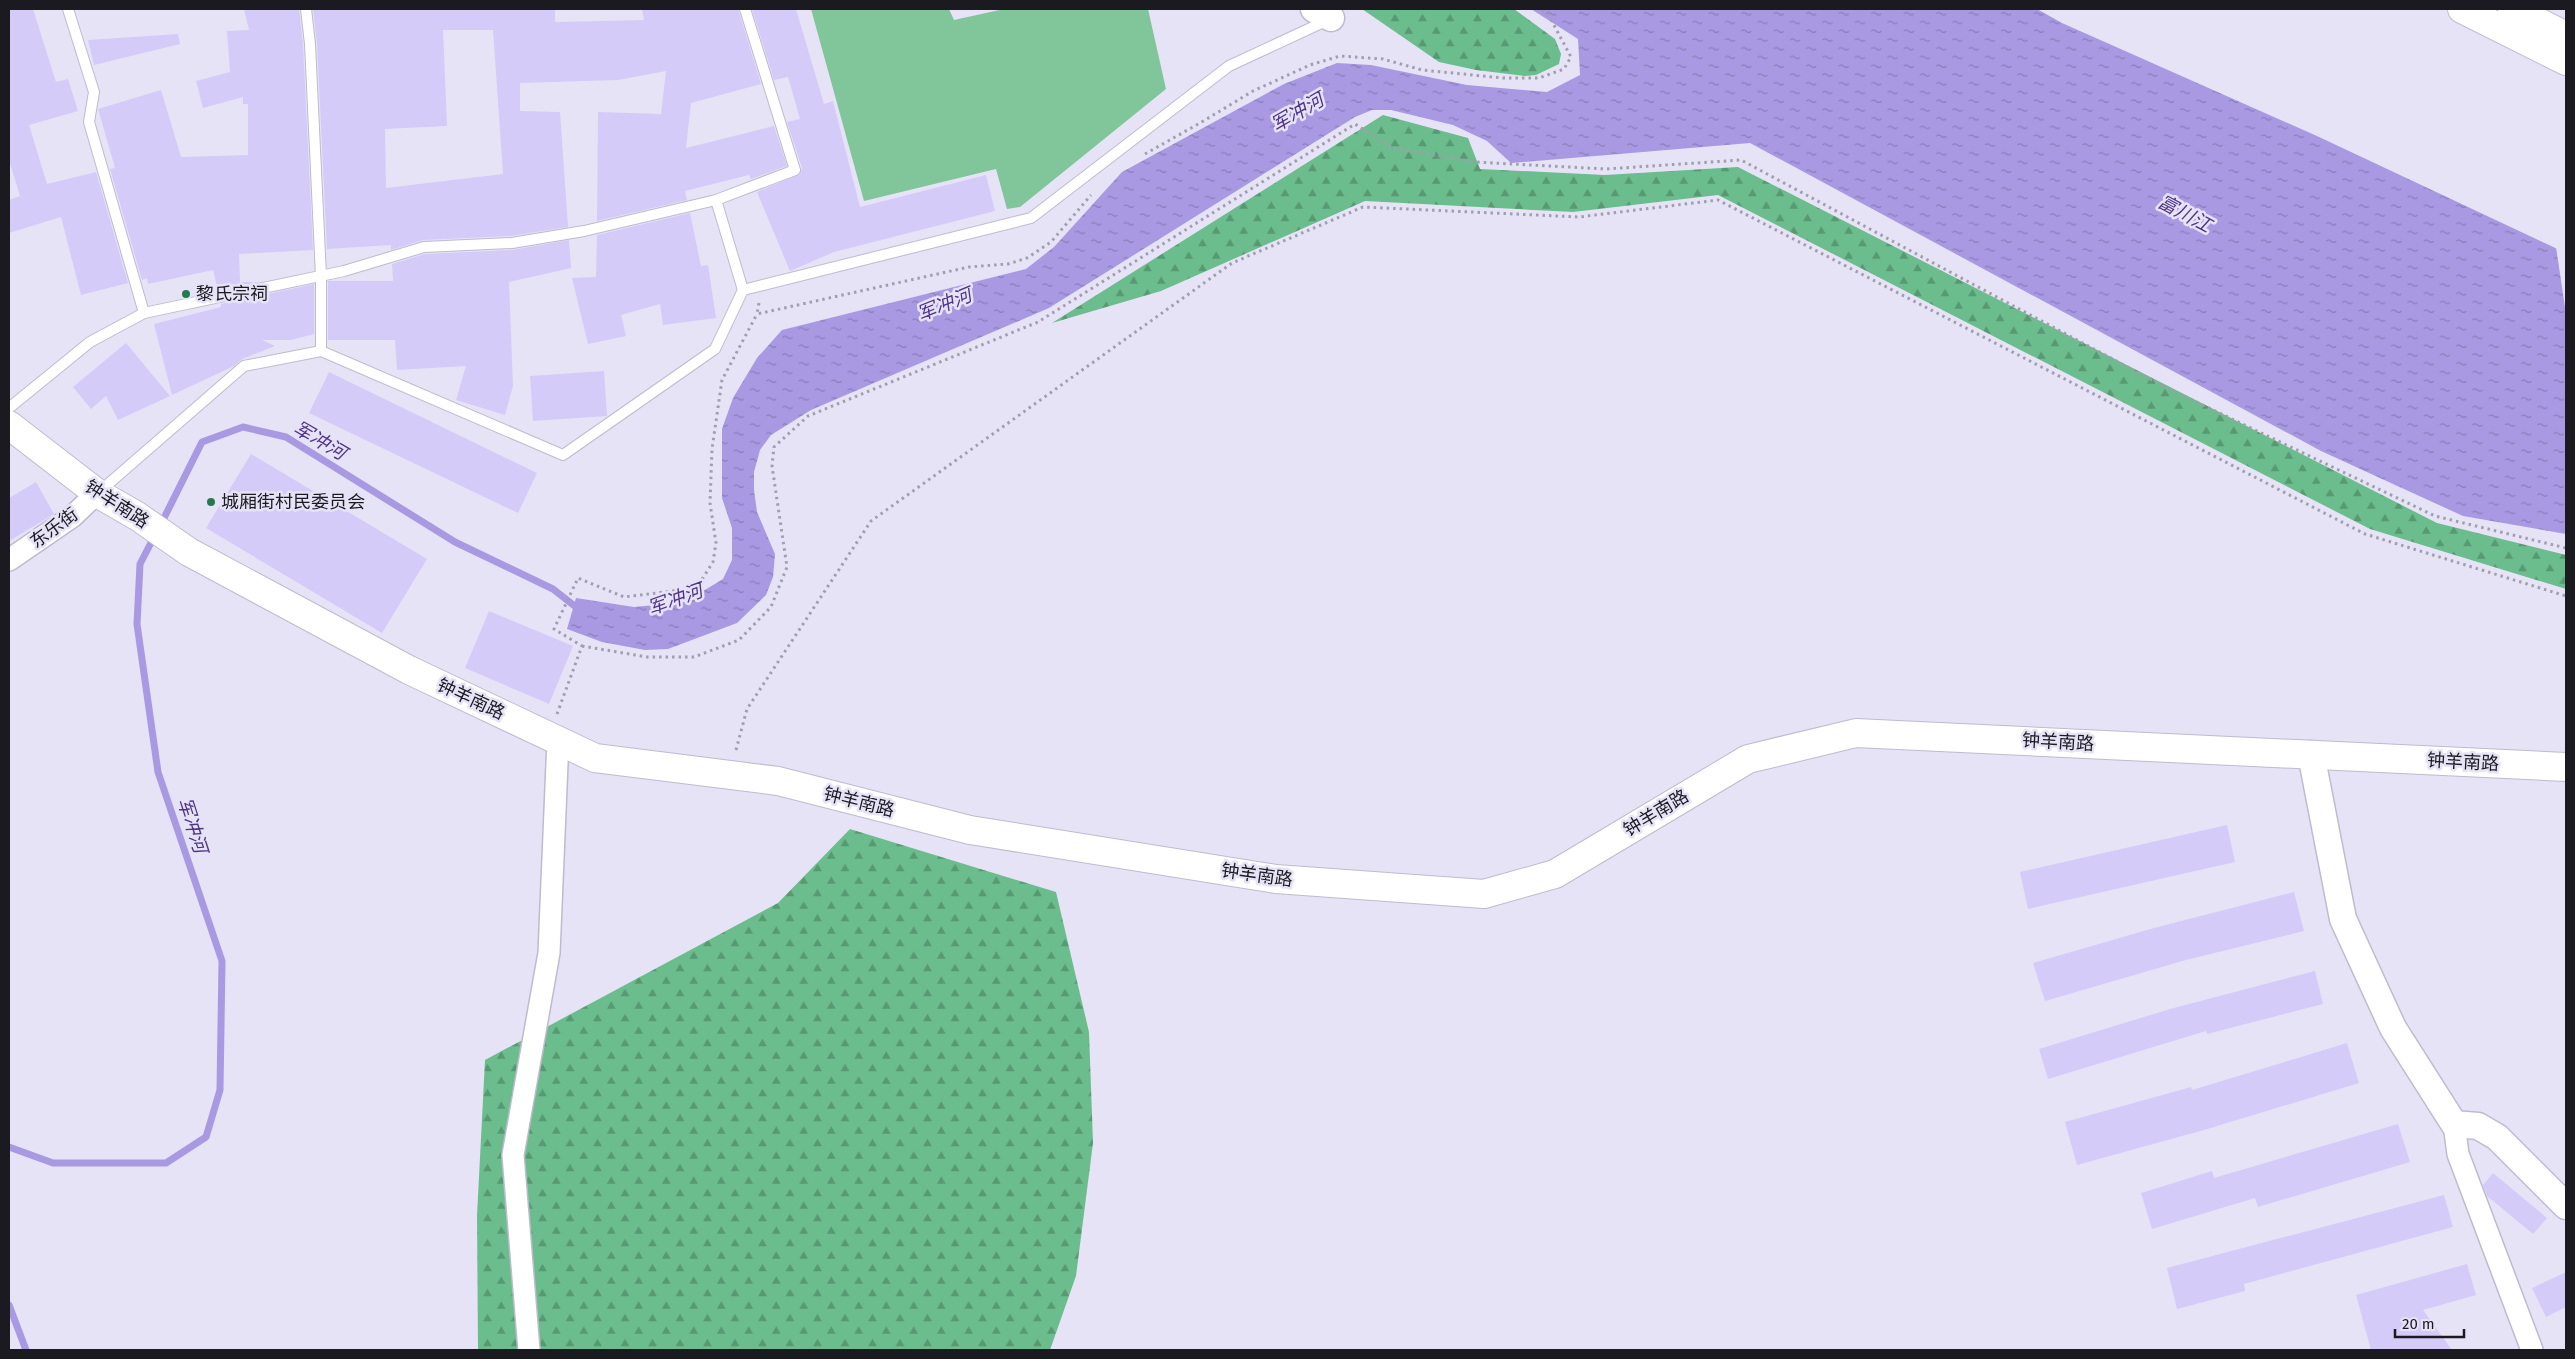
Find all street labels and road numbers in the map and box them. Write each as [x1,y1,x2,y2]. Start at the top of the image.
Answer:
street label: 钟羊南路 [81,475,153,533]
street label: 东乐街 [26,503,82,553]
street label: 钟羊南路 [434,674,508,724]
street label: 钟羊南路 [2021,729,2095,755]
street label: 钟羊南路 [2426,749,2500,775]
street label: 钟羊南路 [821,783,897,821]
street label: 钟羊南路 [1619,785,1693,841]
street label: 钟羊南路 [1220,859,1294,891]

